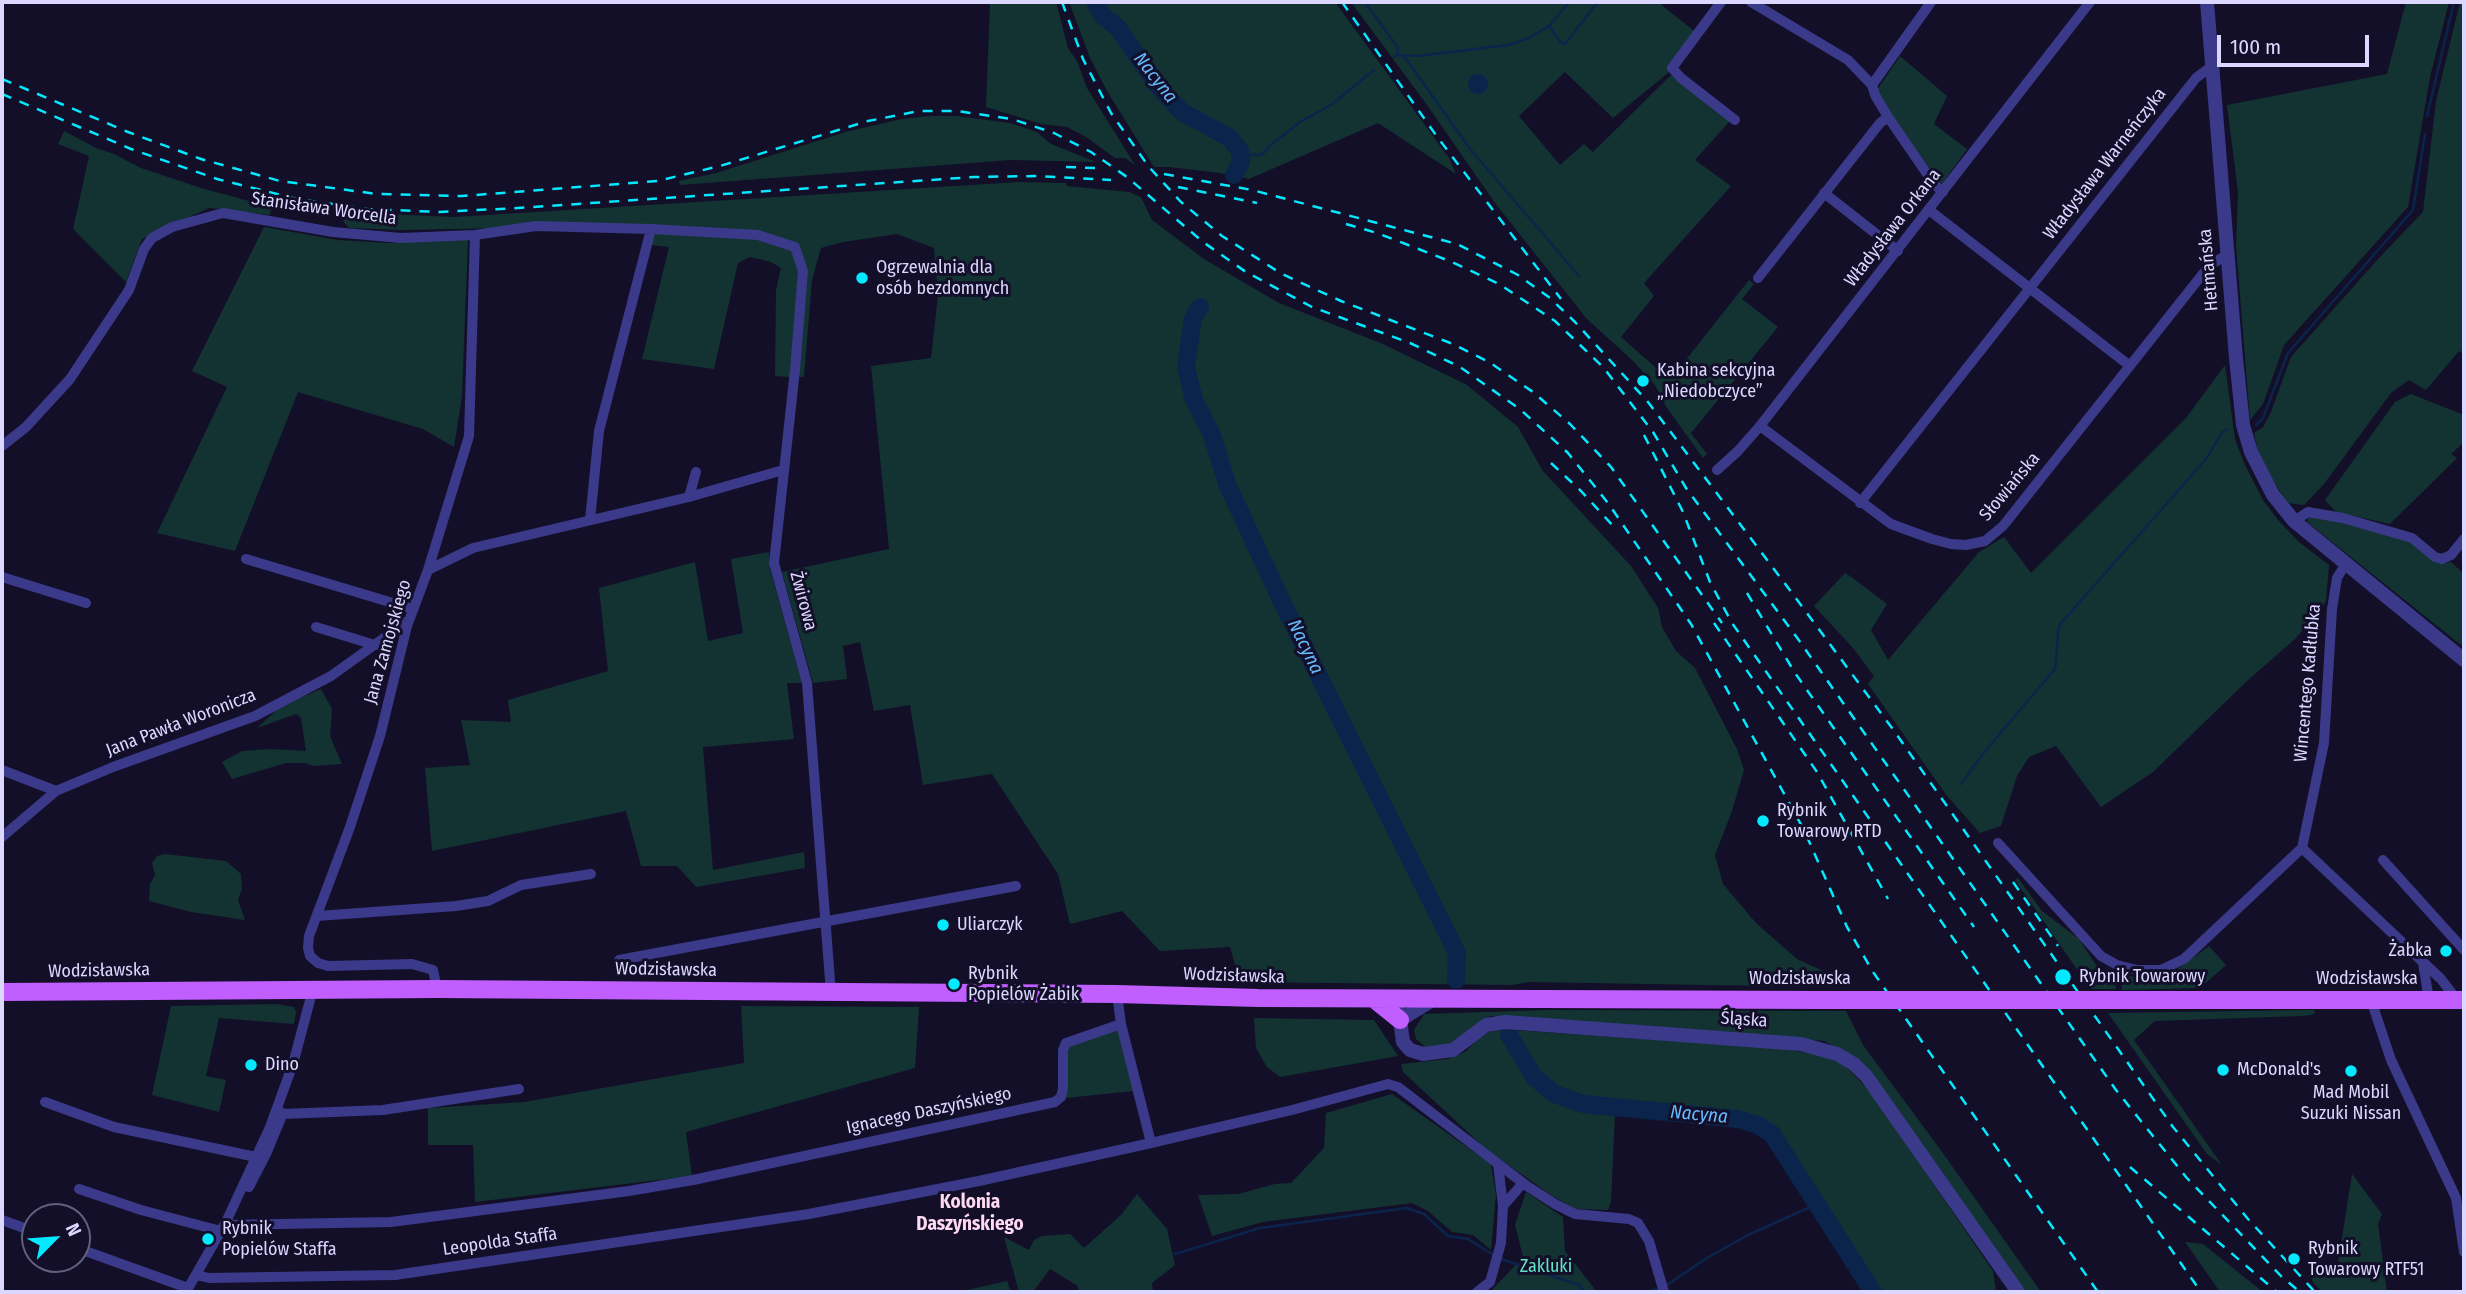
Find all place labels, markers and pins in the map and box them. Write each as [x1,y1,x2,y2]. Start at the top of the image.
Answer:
place label: Ogrzewalnia dla osób bezdomnych [876,257,1009,300]
marker: Ogrzewalnia dla osób bezdomnych [854,270,870,286]
place label: Kabina sekcyjna „Niedobczyce” [1657,360,1775,402]
marker: Kabina sekcyjna „Niedobczyce” [1635,373,1651,389]
place label: Rybnik Towarowy RTD [1777,800,1882,842]
marker: Rybnik Towarowy RTD [1755,813,1771,829]
place label: Uliarczyk [957,914,1023,936]
marker: Uliarczyk [935,917,951,933]
place label: Żabka [2388,940,2432,962]
marker: Żabka [2438,943,2454,959]
place label: Rybnik Popielów Żabik [968,963,1079,1006]
place label: Rybnik Towarowy [2079,966,2205,988]
marker: Rybnik Towarowy [2053,967,2073,987]
marker: Rybnik Popielów Żabik [946,976,962,992]
place label: Dino [265,1054,299,1076]
marker: Dino [243,1057,259,1073]
place label: McDonald's [2237,1059,2321,1081]
marker: McDonald's [2215,1062,2231,1078]
marker: Mad Mobil Suzuki Nissan [2343,1063,2359,1079]
place label: Mad Mobil Suzuki Nissan [2301,1082,2401,1124]
place label: Rybnik Popielów Staffa [222,1218,336,1260]
marker: Rybnik Popielów Staffa [200,1231,216,1247]
place label: Rybnik Towarowy RTF51 [2308,1238,2424,1280]
marker: Rybnik Towarowy RTF51 [2286,1251,2302,1267]

